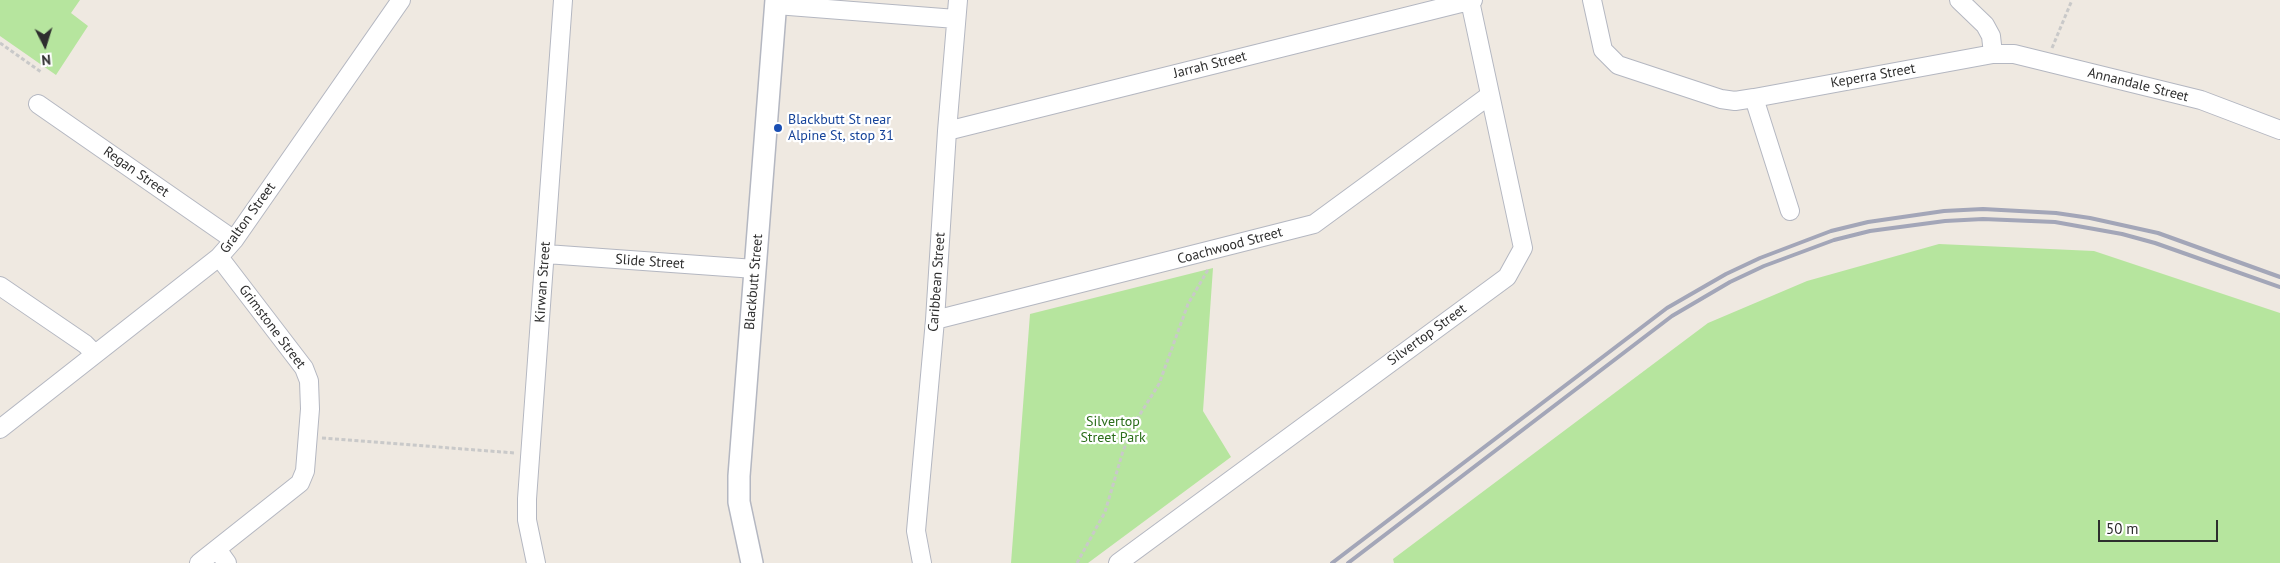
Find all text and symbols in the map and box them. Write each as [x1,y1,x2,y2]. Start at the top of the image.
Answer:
north arrow [20,20,70,70]
street label: Jarrah Street [1172,48,1248,82]
text: N [41,51,52,69]
street label: Keperra Street [1829,60,1917,92]
street label: Annandale Street [2086,64,2190,106]
place label: Blackbutt St near Alpine St, stop 31 [788,112,894,144]
marker: Blackbutt St near Alpine St, stop 31 [772,122,784,134]
street label: Regan Street [100,143,172,201]
street label: Gralton Street [217,179,279,257]
street label: Coachwood Street [1176,224,1284,268]
street label: Caribbean Street [925,232,949,332]
street label: Blackbutt Street [741,233,767,331]
street label: Kirwan Street [532,241,554,323]
street label: Slide Street [615,251,685,273]
street label: Grimstone Street [235,282,309,372]
street label: Silvertop Street [1384,301,1470,369]
park label: Silvertop Street Park [1080,414,1146,447]
scale bar [2100,510,2220,542]
text: 50 m [2106,519,2139,538]

